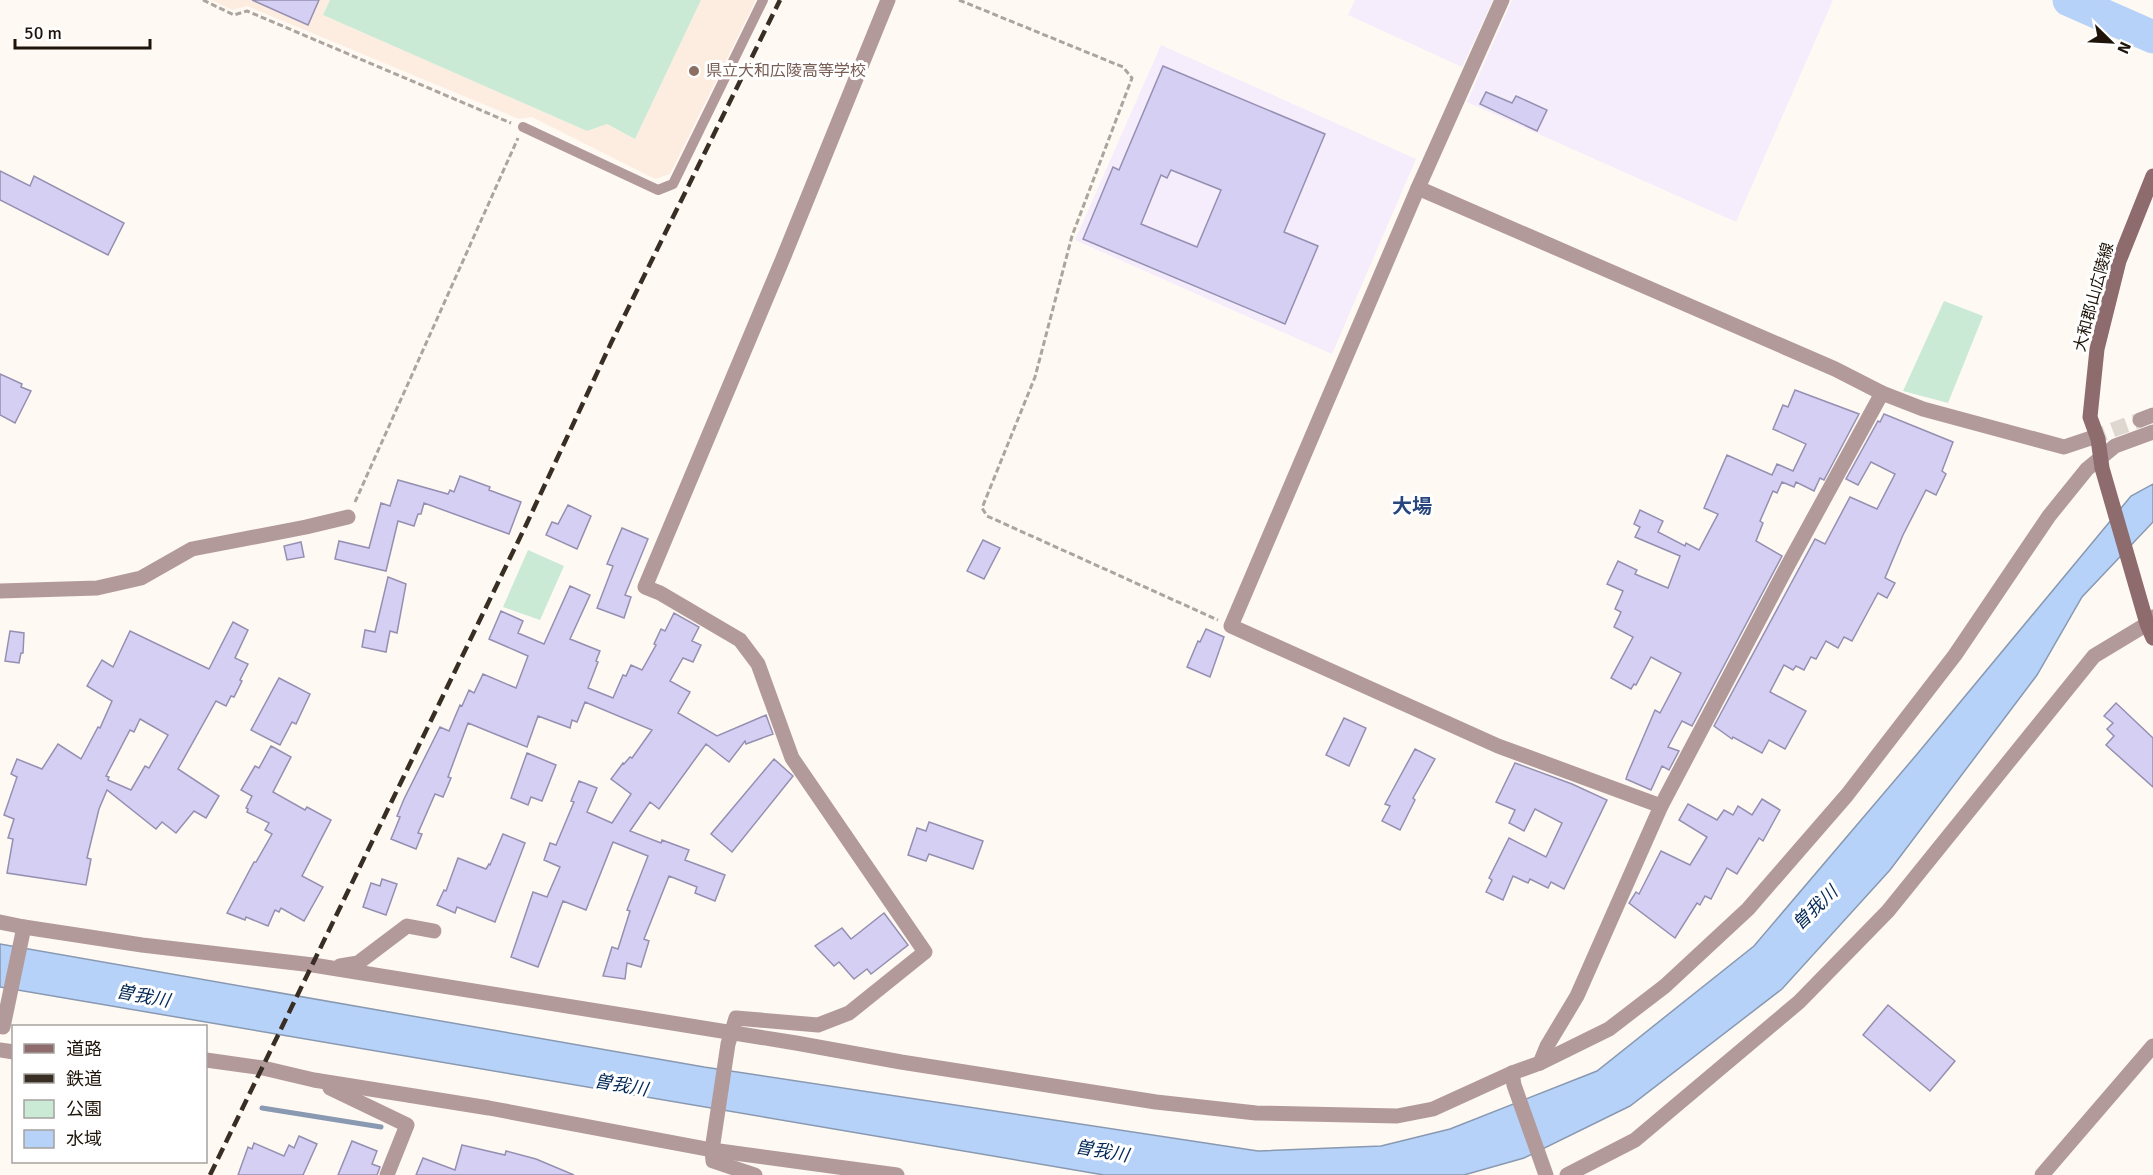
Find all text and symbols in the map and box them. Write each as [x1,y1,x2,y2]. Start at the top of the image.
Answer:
scale bar [15,12,150,50]
north arrow [2081,12,2141,72]
text: 50 m [24,22,62,44]
text: N [2112,39,2135,57]
place label: 県立大和広陵高等学校 [706,61,866,81]
marker: 県立大和広陵高等学校 [687,64,701,78]
street label: 大和郡山広陵線 [2070,240,2118,354]
district label: 大場 [1392,494,1432,519]
water label: 曽我川 [1788,880,1844,935]
water label: 曽我川 [114,980,174,1012]
legend [12,1025,207,1163]
text: 道路 [66,1038,102,1060]
text: 鉄道 [66,1068,102,1090]
water label: 曽我川 [593,1069,651,1101]
text: 公園 [66,1098,102,1120]
text: 水域 [66,1128,102,1150]
water label: 曽我川 [1074,1135,1132,1167]

